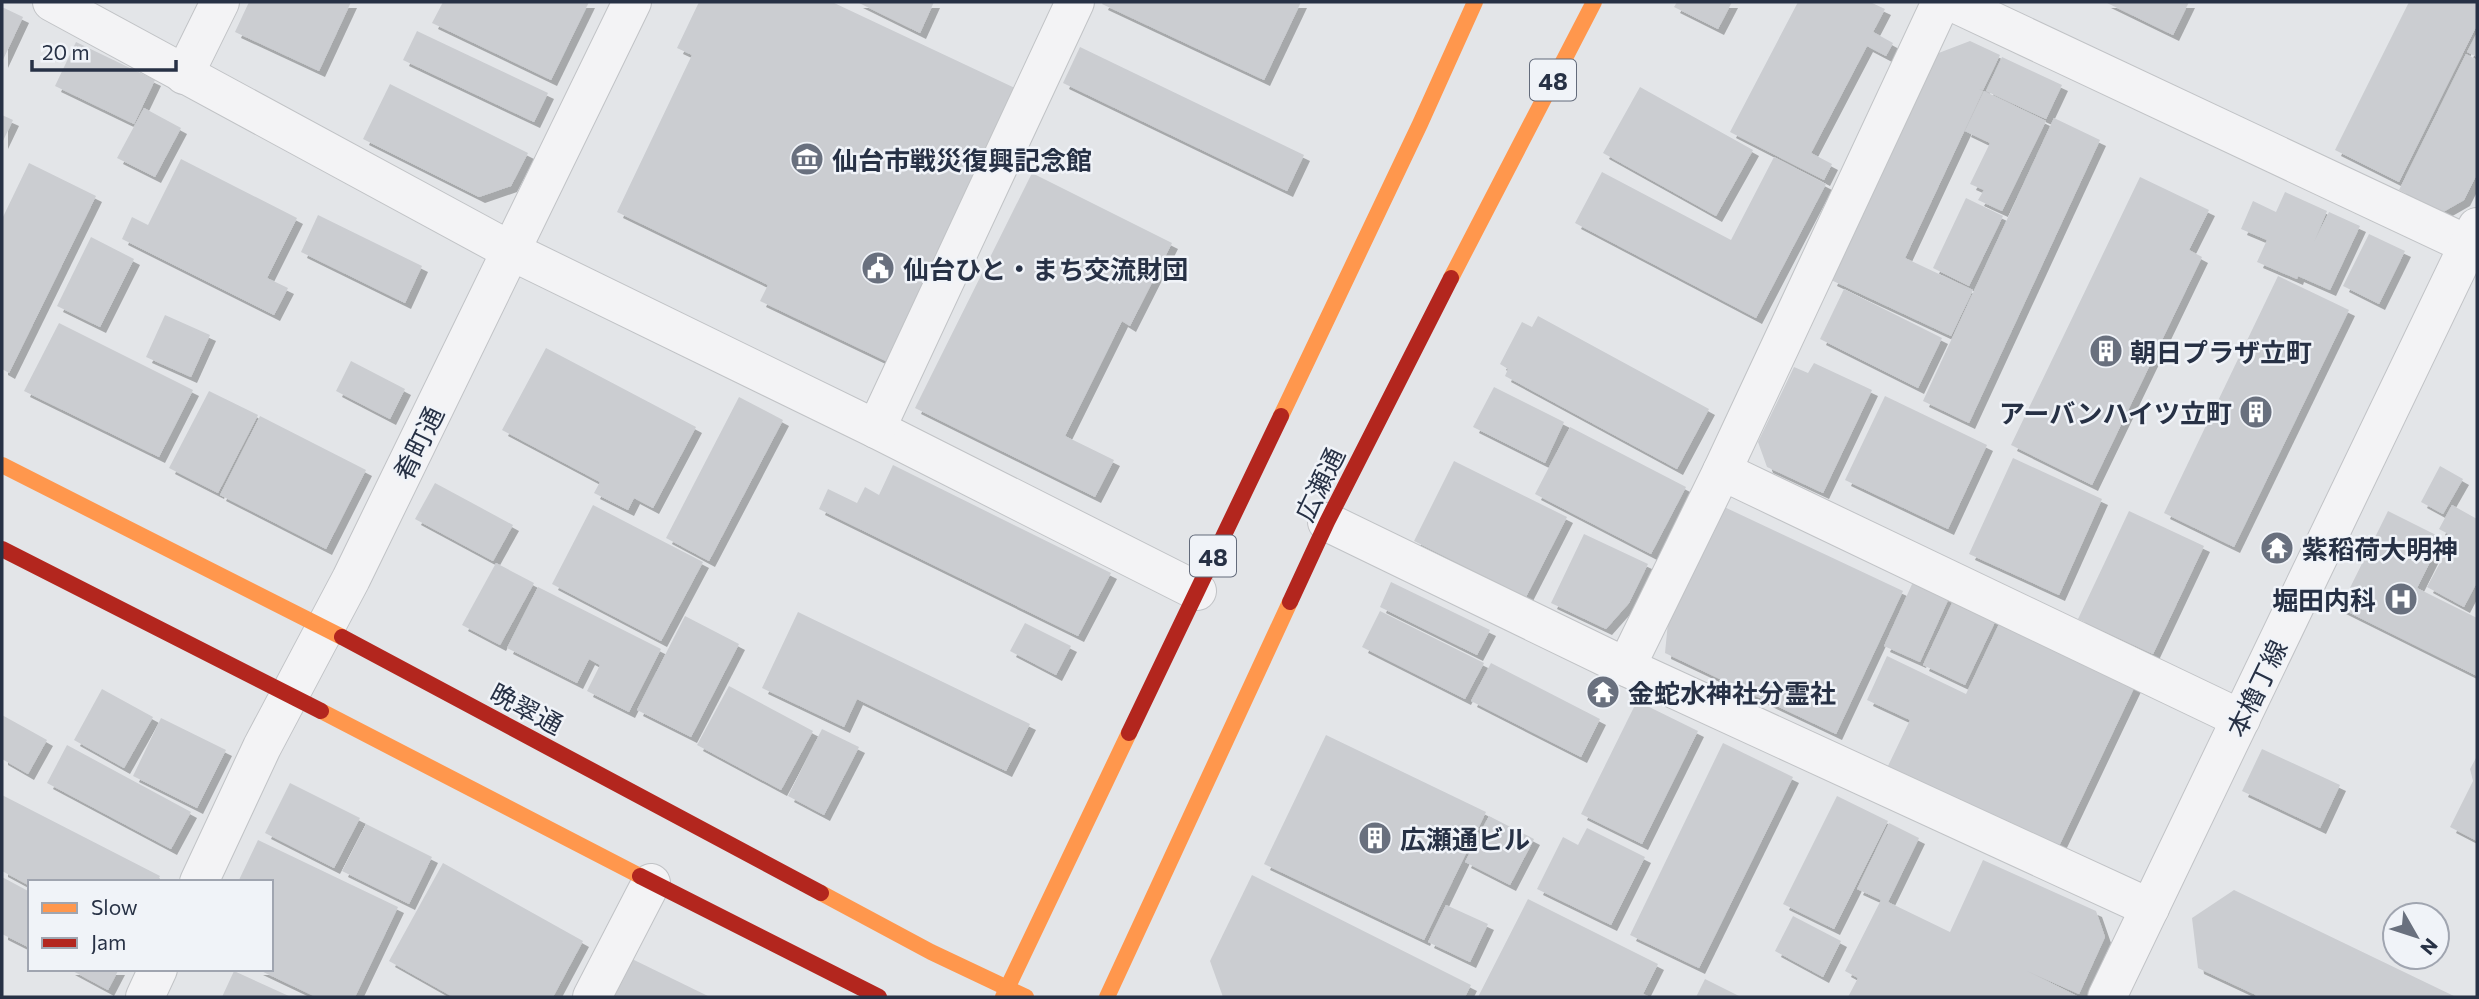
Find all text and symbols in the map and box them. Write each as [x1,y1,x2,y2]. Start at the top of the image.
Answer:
scale bar [32,28,175,72]
text: 20 m [42,39,90,64]
road number: 48 [1530,60,1576,100]
museum icon: 仙台市戦災復興記念館 [788,140,826,178]
place label: 仙台市戦災復興記念館 [832,144,1092,175]
public building icon: 仙台ひと・まち交流財団 [859,249,897,287]
place label: 仙台ひと・まち交流財団 [903,253,1188,284]
building icon: 朝日プラザ立町 [2087,332,2125,370]
place label: 朝日プラザ立町 [2130,336,2312,367]
building icon: アーバンハイツ立町 [2237,393,2275,431]
place label: アーバンハイツ立町 [1999,397,2232,428]
street label: 肴町通 [387,401,449,485]
street label: 広瀬通 [1288,442,1350,526]
temple icon: 紫稻荷大明神 [2258,529,2296,567]
place label: 紫稻荷大明神 [2302,533,2458,564]
road number: 48 [1190,536,1236,576]
hospital icon: 堀田内科 [2382,580,2420,618]
place label: 堀田内科 [2272,584,2376,615]
street label: 本櫓丁線 [2219,634,2293,742]
temple icon: 金蛇水神社分霊社 [1584,673,1622,711]
street label: 晩翠通 [485,676,569,740]
place label: 金蛇水神社分霊社 [1628,677,1836,708]
building icon: 広瀬通ビル [1356,819,1394,857]
place label: 広瀬通ビル [1400,823,1530,854]
legend [28,880,273,971]
text: Slow [91,894,138,919]
north arrow [2381,901,2451,971]
text: Jam [91,929,126,954]
text: N [2416,934,2443,960]

